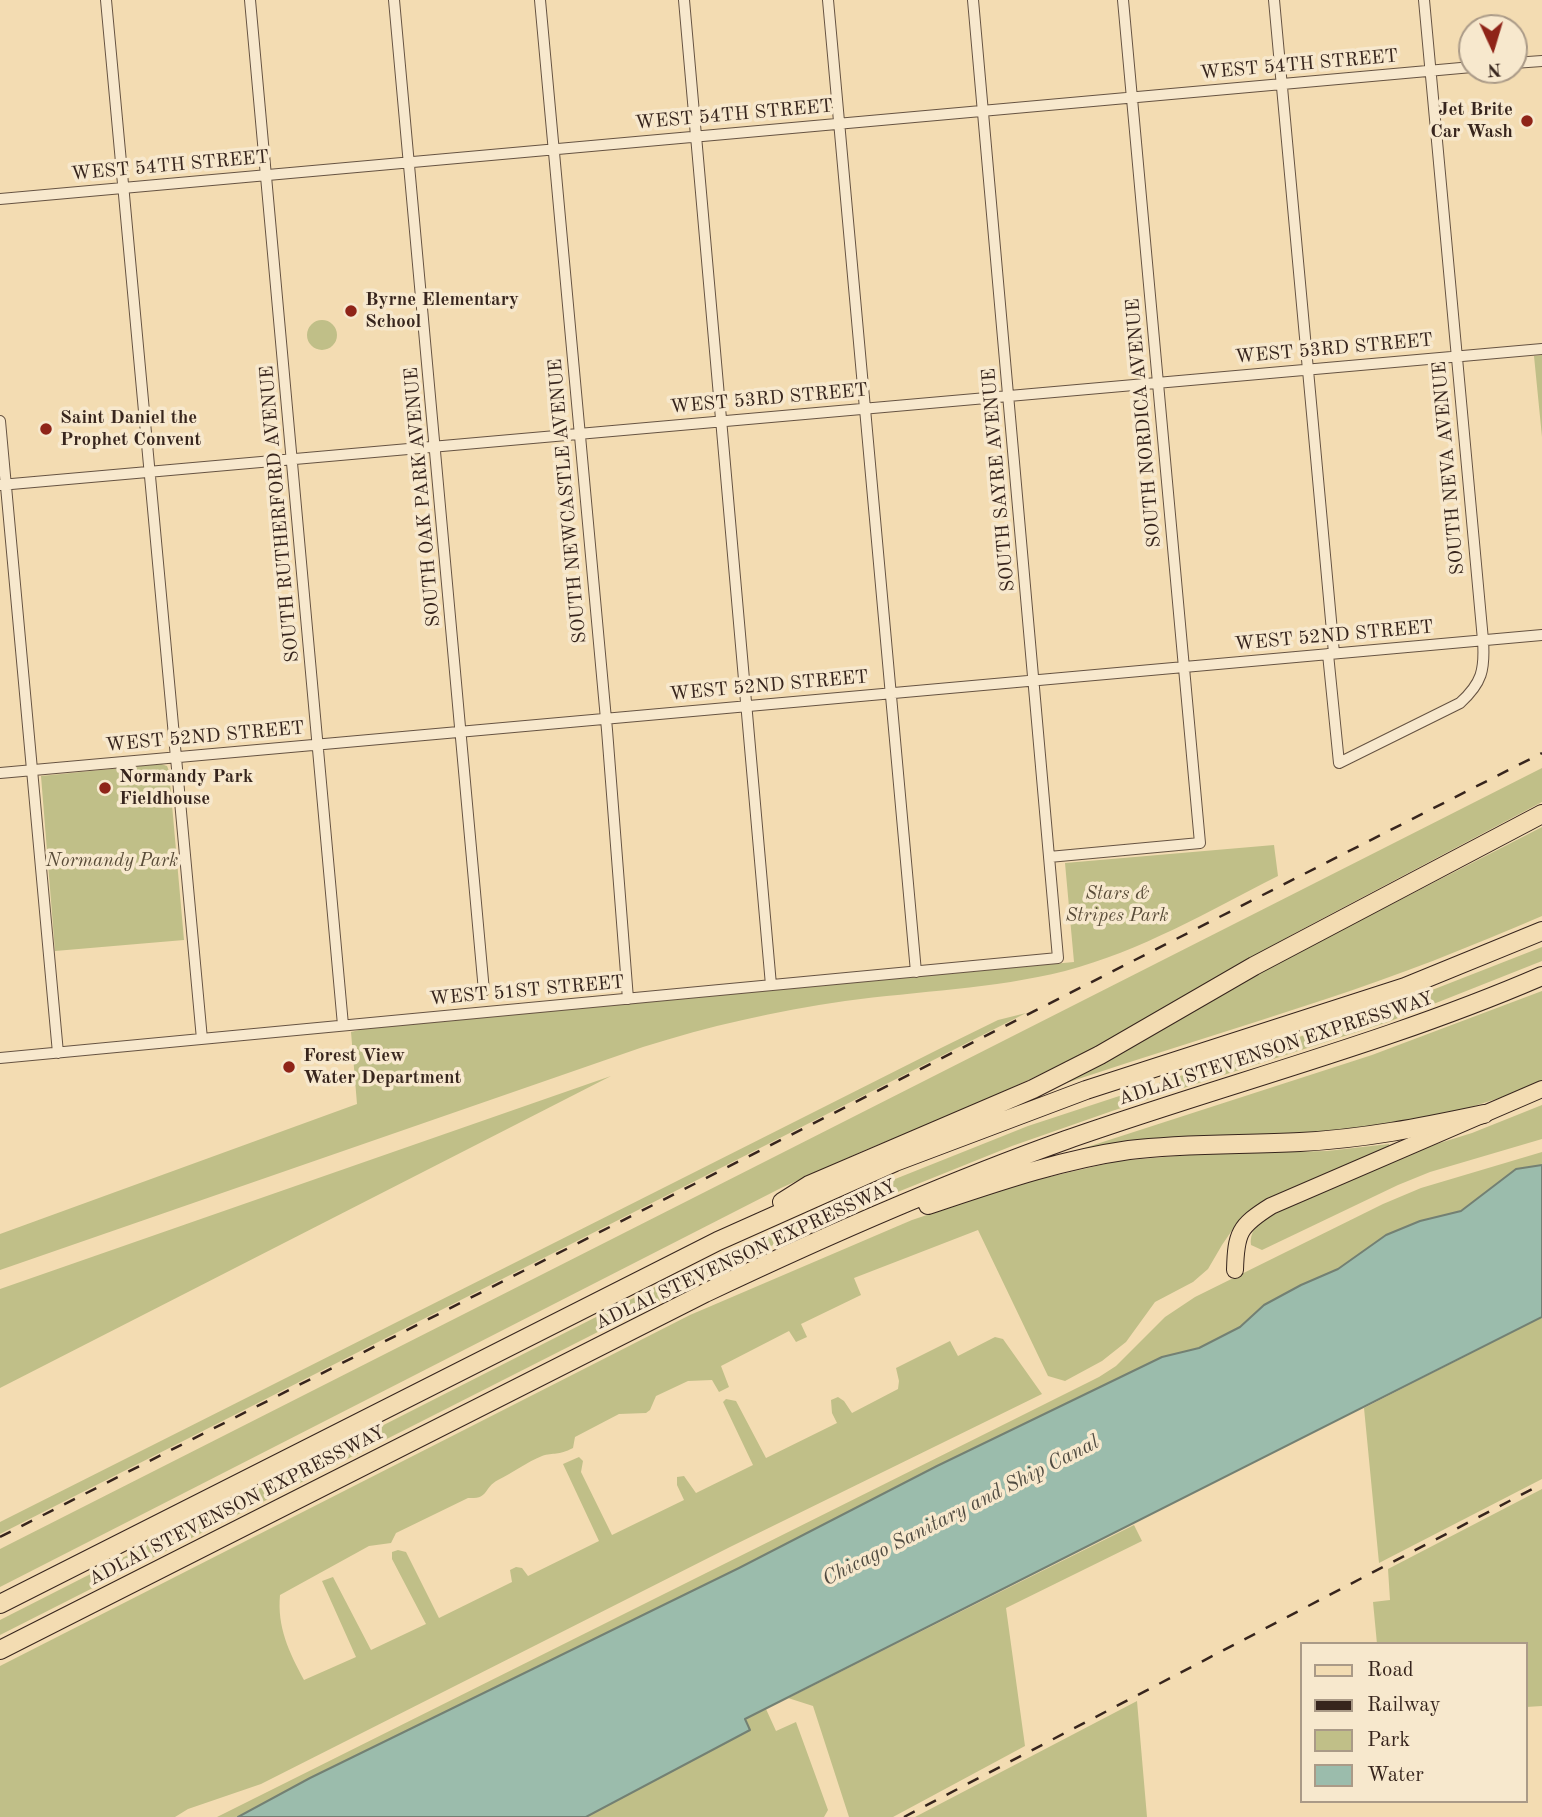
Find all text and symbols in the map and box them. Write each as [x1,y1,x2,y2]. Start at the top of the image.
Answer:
north arrow [1458,14,1528,84]
street label: WEST 54TH STREET [1199,45,1399,85]
text: N [1486,58,1502,78]
street label: WEST 54TH STREET [634,95,834,135]
place label: Jet Brite Car Wash [1430,99,1513,143]
marker: Jet Brite Car Wash [1519,113,1535,129]
street label: WEST 54TH STREET [70,146,270,186]
place label: Byrne Elementary School [365,289,519,333]
street label: SOUTH NORDICA AVENUE [1122,297,1166,549]
marker: Byrne Elementary School [343,303,359,319]
street label: WEST 53RD STREET [1234,329,1434,369]
street label: SOUTH NEWCASTLE AVENUE [544,358,592,644]
street label: SOUTH NEVA AVENUE [1428,360,1470,576]
street label: SOUTH RUTHERFORD AVENUE [256,365,304,663]
street label: SOUTH OAK PARK AVENUE [400,366,446,628]
street label: SOUTH SAYRE AVENUE [978,367,1020,593]
street label: WEST 53RD STREET [669,379,869,419]
place label: Saint Daniel the Prophet Convent [60,407,201,451]
marker: Saint Daniel the Prophet Convent [38,421,54,437]
street label: WEST 52ND STREET [1234,616,1434,656]
street label: WEST 52ND STREET [669,666,869,706]
street label: WEST 52ND STREET [105,717,305,757]
place label: Normandy Park Fieldhouse [119,766,253,810]
marker: Normandy Park Fieldhouse [97,780,113,796]
park label: Normandy Park [46,850,178,872]
park label: Stars & Stripes Park [1066,883,1168,927]
street label: WEST 51ST STREET [429,971,625,1011]
street label: ADLAI STEVENSON EXPRESSWAY [1116,987,1436,1111]
place label: Forest View Water Department [303,1045,461,1089]
marker: Forest View Water Department [281,1059,297,1075]
street label: ADLAI STEVENSON EXPRESSWAY [592,1175,900,1335]
street label: ADLAI STEVENSON EXPRESSWAY [85,1421,389,1591]
water label: Chicago Sanitary and Ship Canal [818,1430,1104,1592]
legend [1300,1642,1528,1803]
text: Road [1367,1660,1414,1681]
text: Railway [1367,1695,1441,1716]
text: Park [1367,1730,1410,1751]
text: Water [1367,1765,1424,1786]

